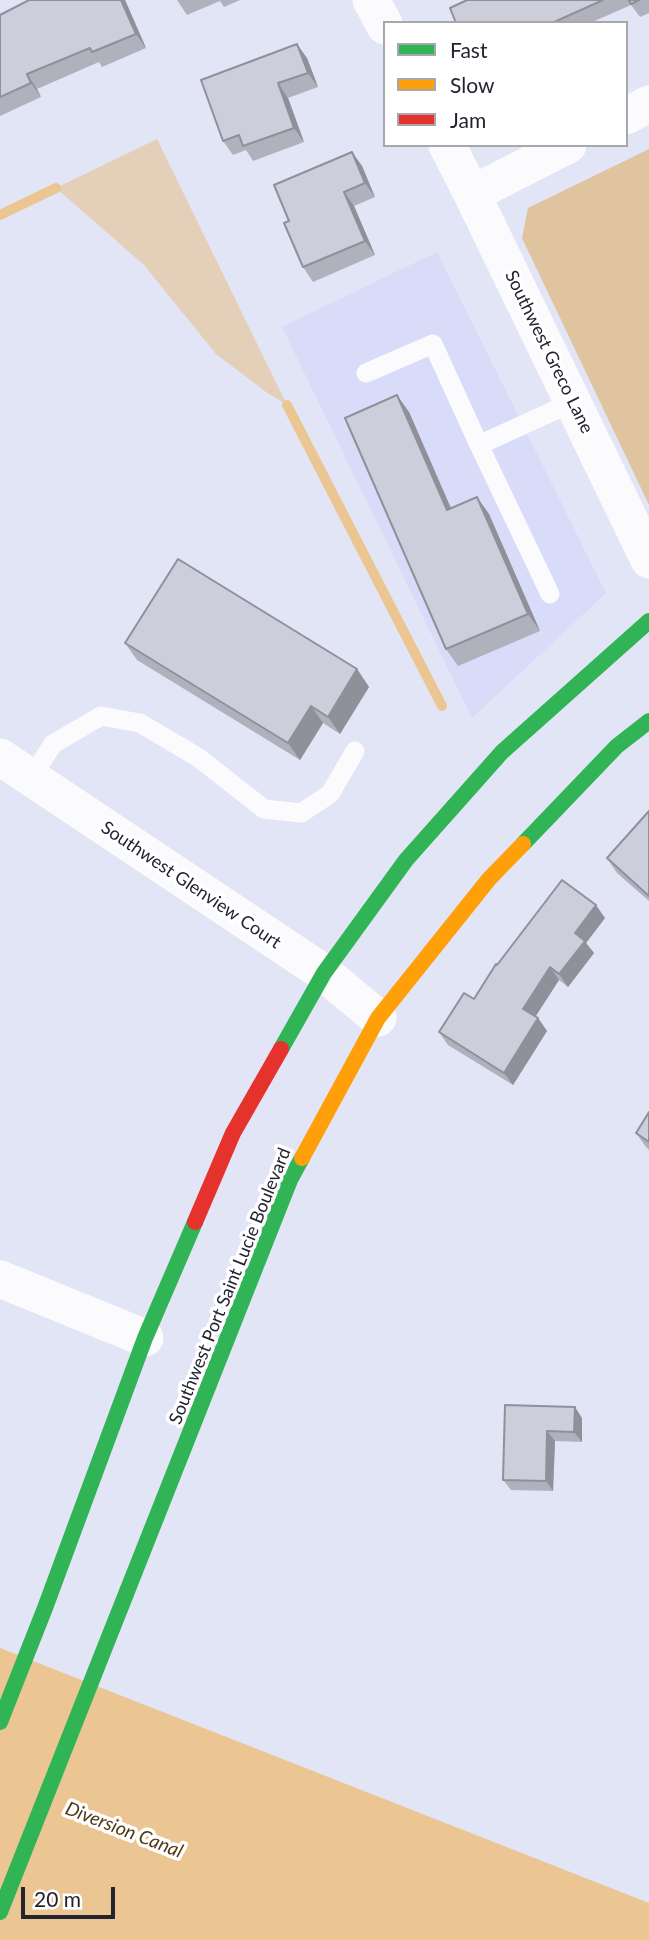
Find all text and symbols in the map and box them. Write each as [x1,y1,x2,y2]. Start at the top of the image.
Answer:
legend [383,21,628,147]
text: Fast [450,37,487,62]
text: Slow [450,72,494,97]
text: Jam [450,107,486,132]
street label: Southwest Greco Lane [500,267,598,437]
street label: Southwest Glenview Court [97,817,285,953]
street label: Southwest Port Saint Lucie Boulevard [165,1145,295,1427]
water label: Diversion Canal [62,1797,186,1863]
scale bar [24,1874,119,1918]
text: 20 m [34,1886,81,1911]

